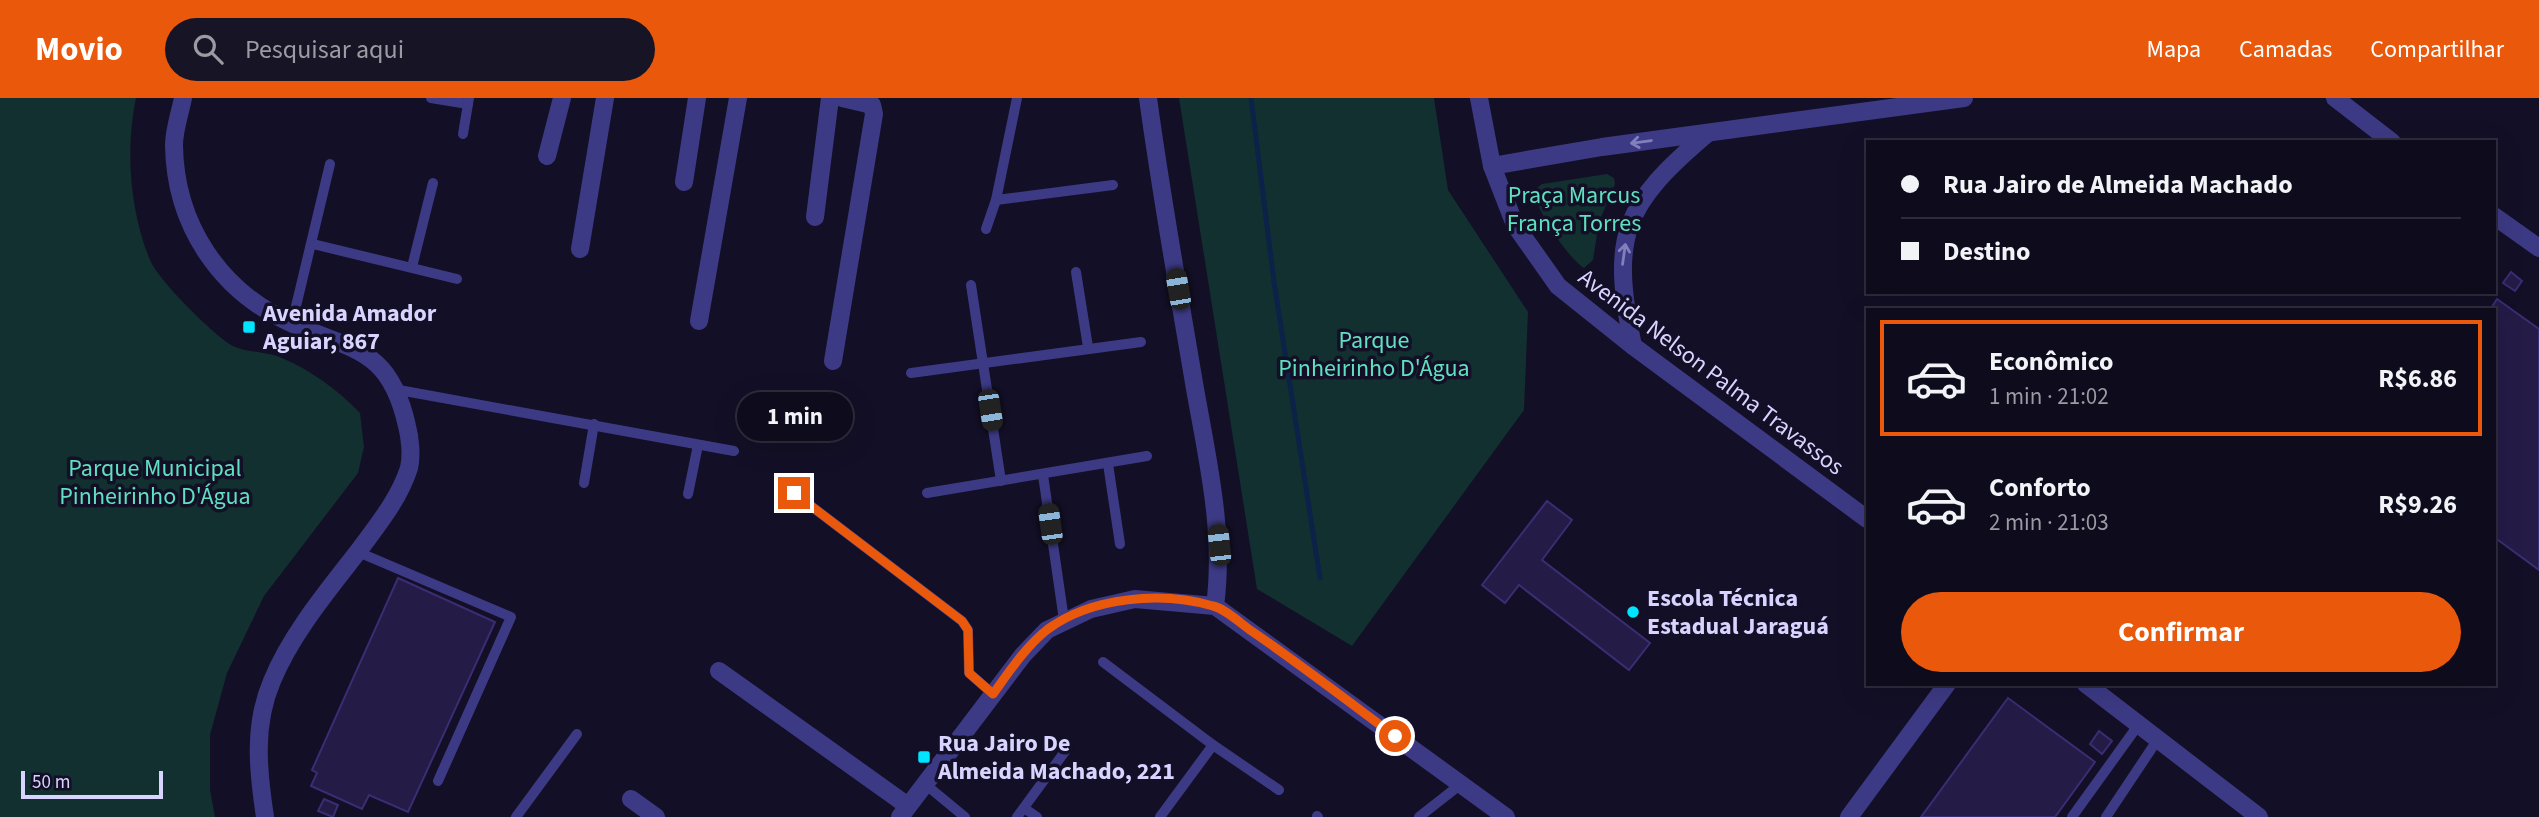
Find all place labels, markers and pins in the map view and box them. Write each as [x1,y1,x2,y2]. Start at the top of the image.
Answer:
place label: Avenida Amador Aguiar, 867 [262,296,437,359]
marker: Avenida Amador Aguiar, 867 [241,319,257,335]
place label: Escola Técnica Estadual Jaraguá [1647,581,1829,644]
marker: Escola Técnica Estadual Jaraguá [1625,604,1641,620]
place label: Rua Jairo De Almeida Machado, 221 [937,726,1175,789]
marker: Rua Jairo De Almeida Machado, 221 [916,749,932,765]

